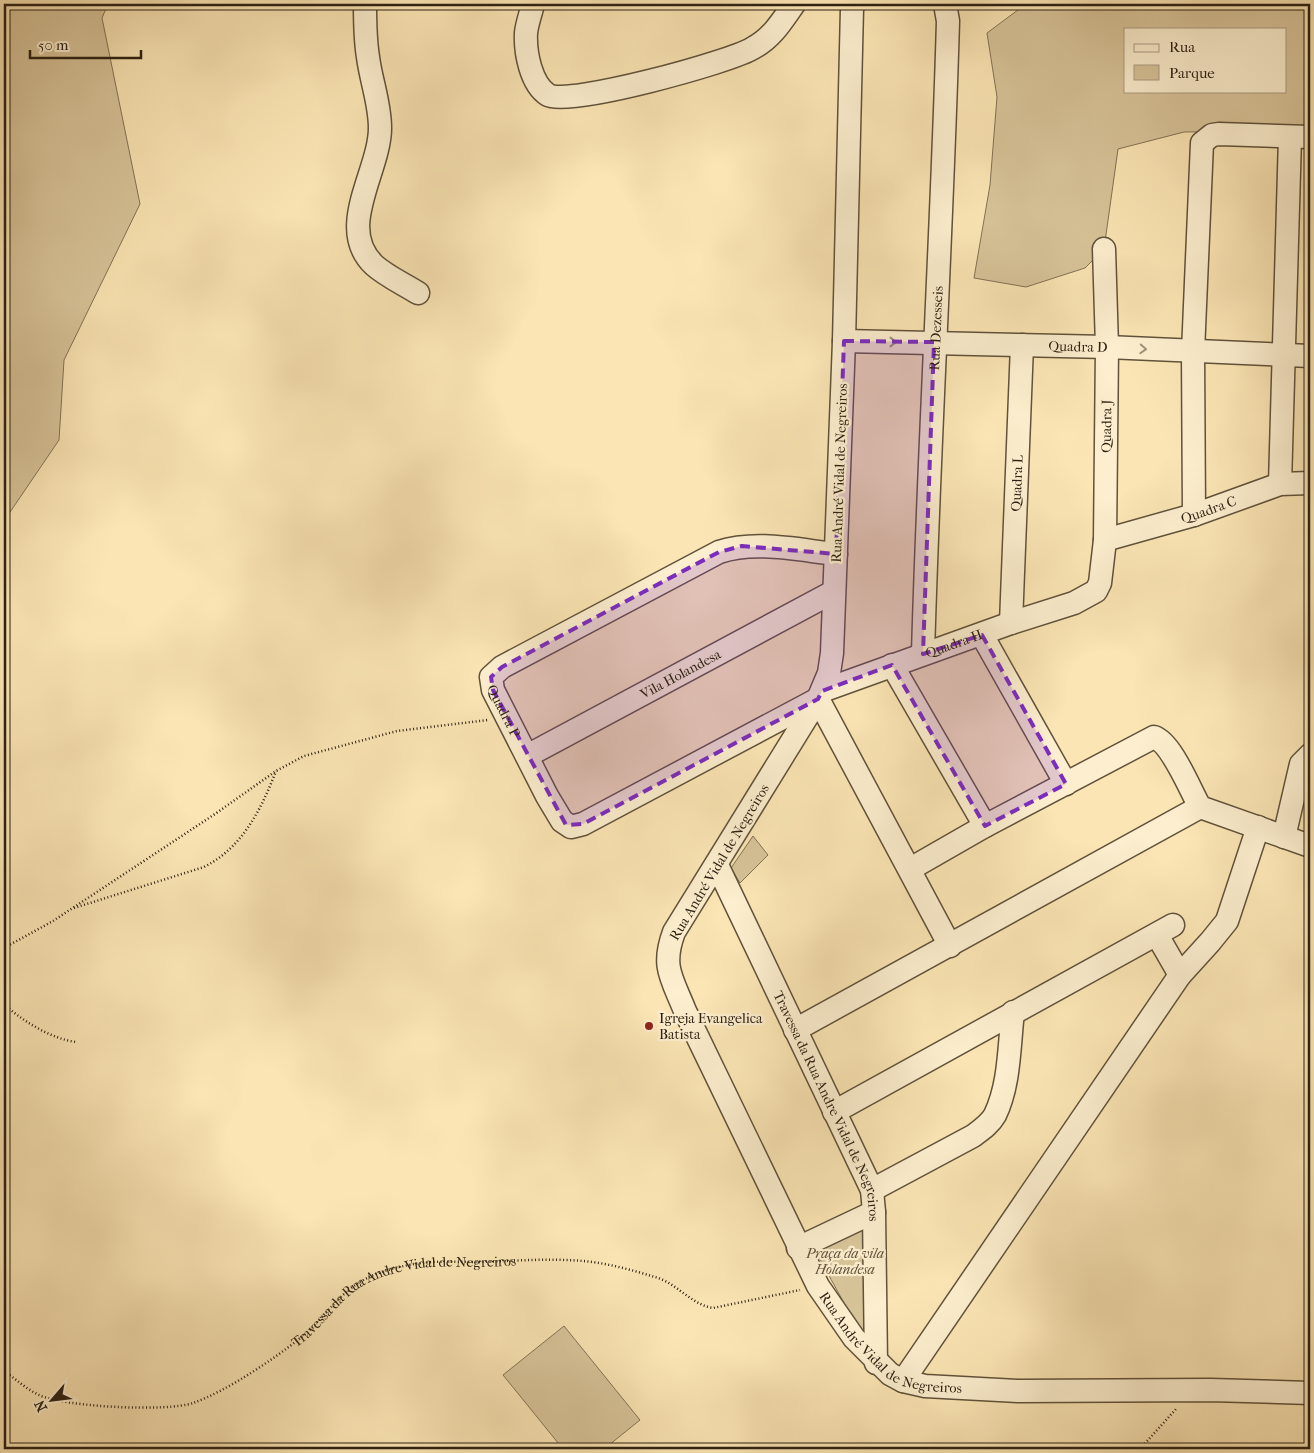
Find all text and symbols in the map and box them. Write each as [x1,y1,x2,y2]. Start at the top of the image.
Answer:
scale bar [30,28,141,60]
legend [1124,28,1286,92]
text: 50 m [38,36,69,54]
text: Rua [1169,38,1196,56]
text: Parque [1169,64,1215,82]
street label: Rua Dezesseis [926,286,947,371]
one-way arrow [890,337,897,347]
street label: Quadra D [1048,338,1108,356]
one-way arrow [1139,344,1147,355]
street label: Rua André Vidal de Negreiros [828,383,851,563]
street label: Quadra J [1098,399,1115,453]
street label: Quadra L [1007,454,1027,512]
street label: Quadra C [1179,492,1239,527]
street label: Quadra H [923,626,985,662]
street label: Vila Holandesa [636,645,724,703]
street label: Quadra P [483,682,524,741]
street label: Rua André Vidal de Negreiros [666,781,773,944]
street label: Travessa da Rua Andre Vidal de Negreiros [769,988,882,1221]
place label: Igreja Evangelica Batista [659,1010,763,1043]
marker: Igreja Evangelica Batista [643,1020,655,1032]
park label: Praça da vila Holandesa [805,1245,884,1278]
street label: Travessa da Rua Andre Vidal de Negreiros [288,1253,516,1351]
street label: Rua André Vidal de Negreiros [816,1289,962,1397]
north arrow [28,1376,78,1426]
text: N [31,1397,51,1415]

